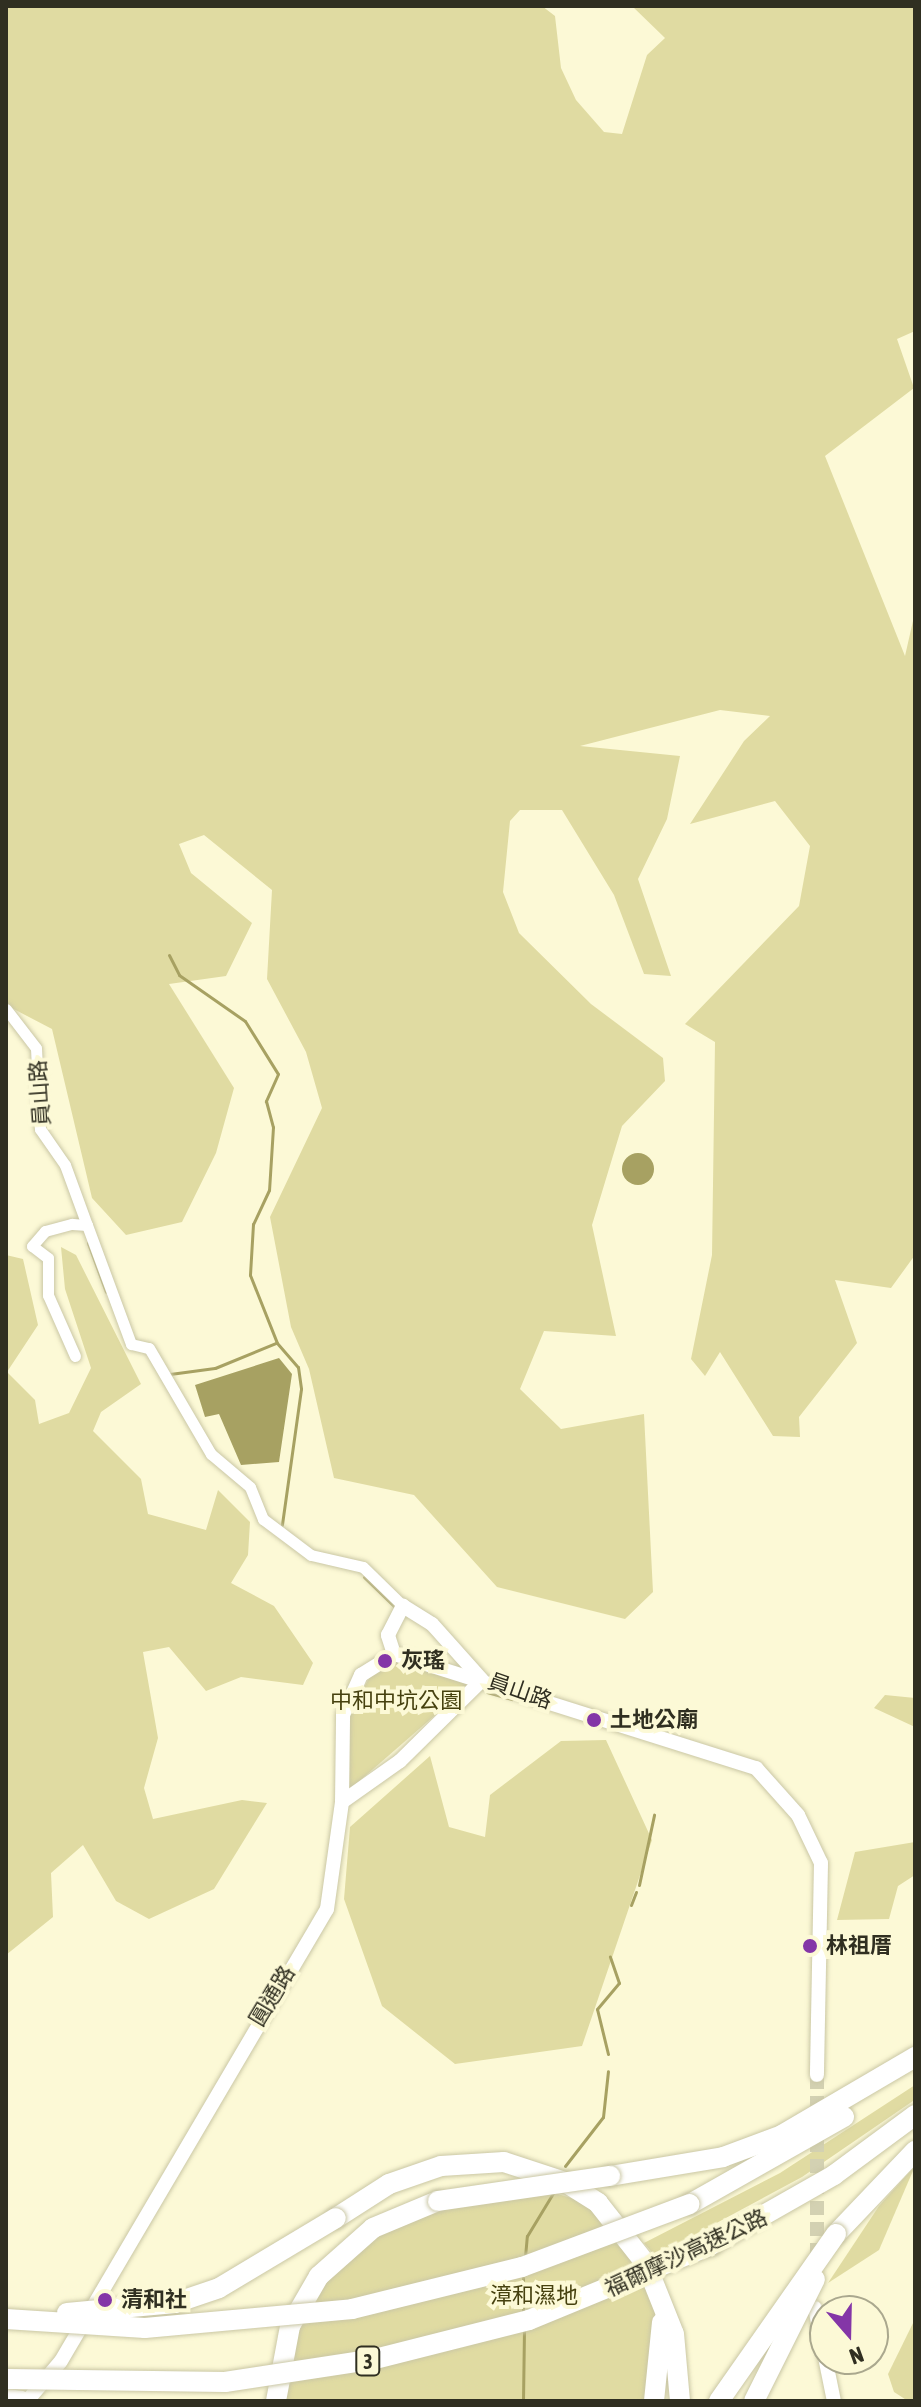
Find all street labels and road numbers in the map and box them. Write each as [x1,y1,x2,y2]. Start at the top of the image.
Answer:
street label: 員山路 [25,1059,55,1127]
street label: 員山路 [485,1668,555,1714]
street label: 圓通路 [244,1961,300,2031]
street label: 福爾摩沙高速公路 [601,2204,771,2302]
road number: 3 [354,2345,382,2377]

